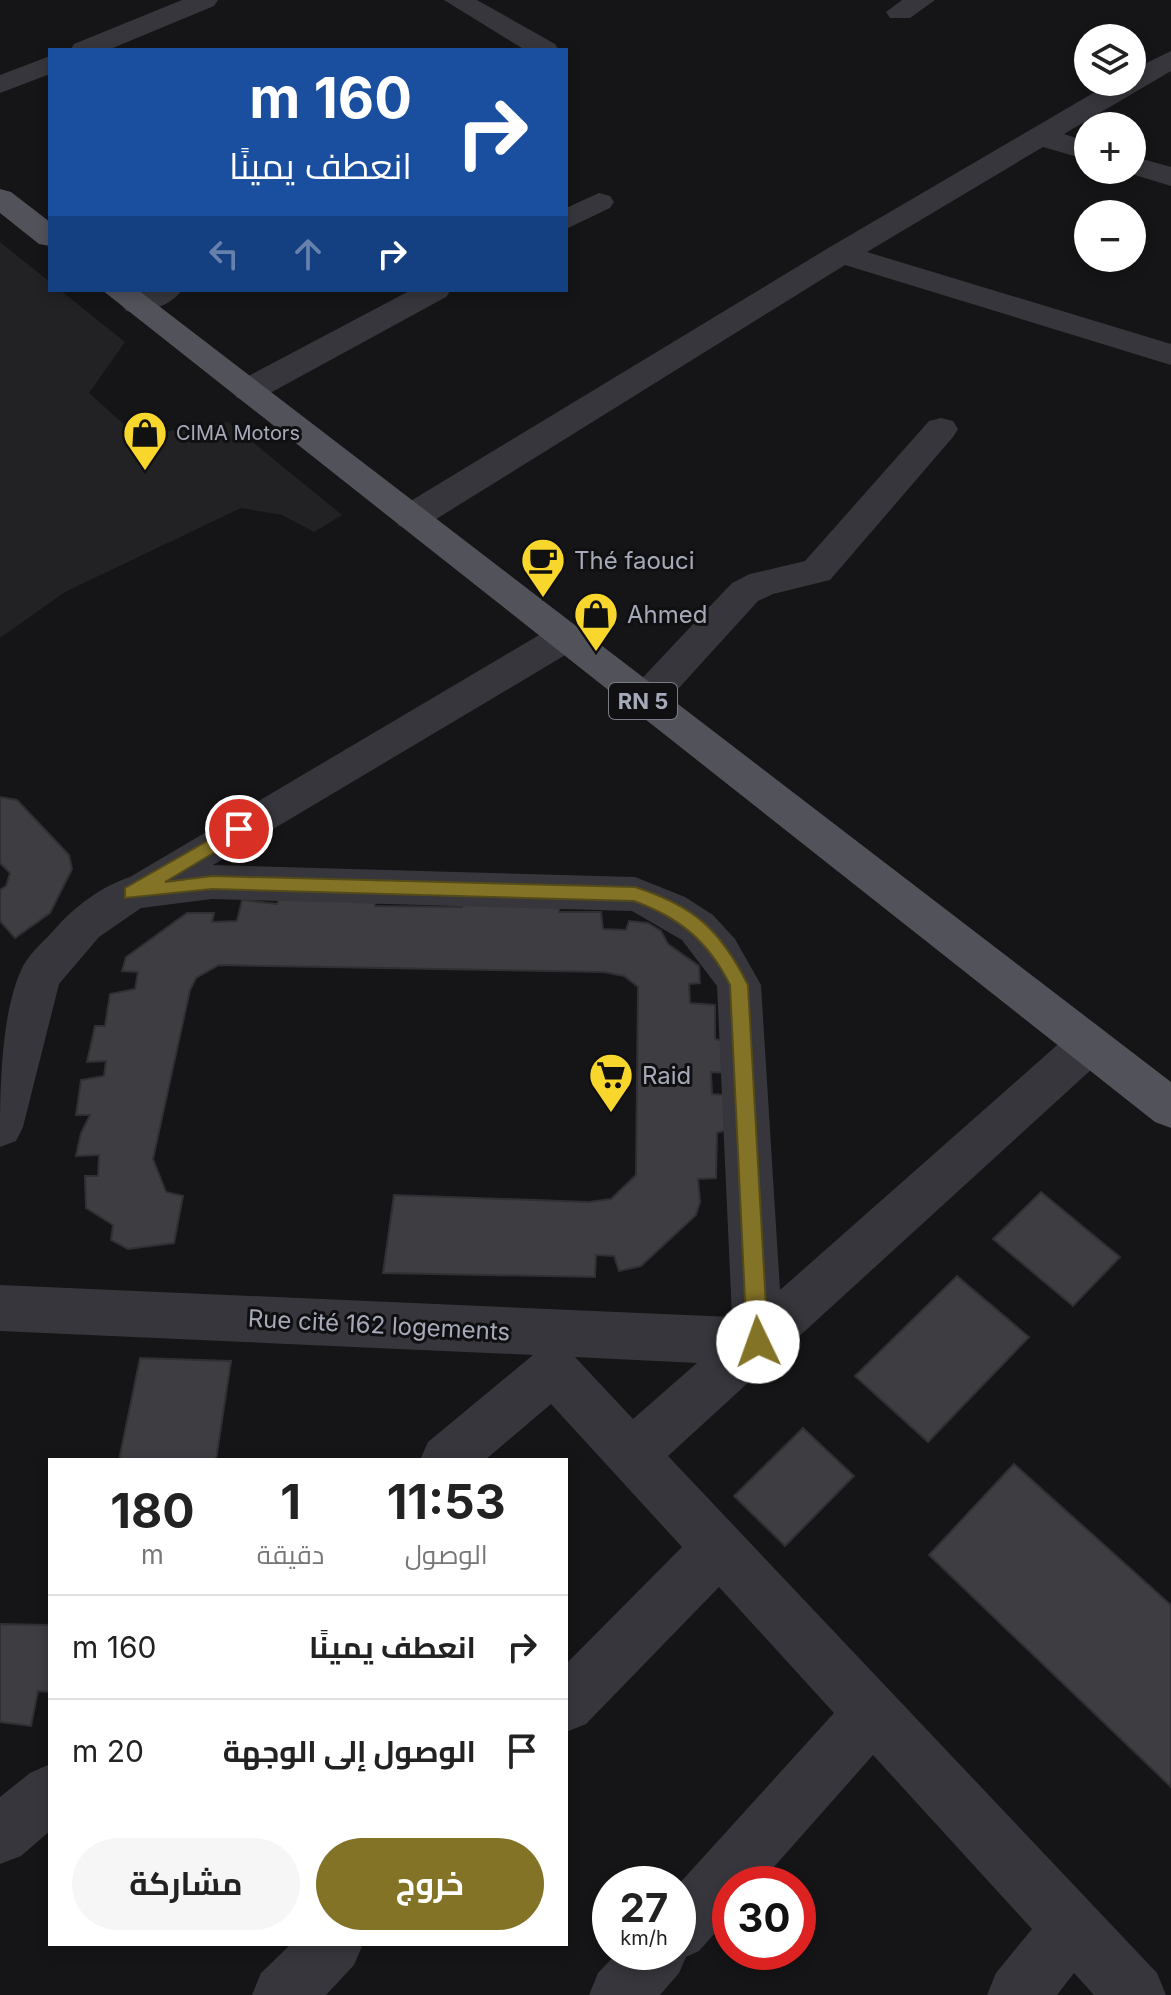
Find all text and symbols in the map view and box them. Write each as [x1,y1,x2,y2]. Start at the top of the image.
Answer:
map controls [1074,24,1146,272]
button: layers [1074,24,1146,96]
text: 160 m [249,64,412,132]
icon: right [440,80,544,184]
button: + [1074,112,1146,184]
text: انعطف يمينًا [229,144,412,188]
button: − [1074,200,1146,272]
icon: left [202,232,246,276]
icon: ahead [286,232,330,276]
icon: right [370,232,414,276]
shop icon: CIMA Motors [121,409,169,472]
place label: CIMA Motors [176,421,300,445]
cafe icon: Thé faouci [519,536,567,599]
place label: Thé faouci [574,546,695,575]
shop icon: Ahmed [572,590,620,653]
place label: Ahmed [627,600,707,629]
road number: RN 5 [609,683,677,719]
pin [205,795,273,863]
icon: arrive [217,807,261,851]
supermarket icon: Raid [587,1051,635,1114]
place label: Raid [642,1061,691,1090]
position arrow [716,1300,800,1384]
street label: Rue cité 162 logements [247,1304,511,1346]
text: 1 [280,1472,301,1531]
text: 11:53 [387,1472,506,1531]
text: 180 [110,1481,195,1540]
text: m [141,1539,164,1570]
text: دقيقة [257,1539,324,1570]
text: الوصول [405,1539,488,1570]
icon: right [500,1625,544,1669]
text: 160 m [72,1629,156,1665]
text: انعطف يمينًا [309,1629,476,1665]
icon: arrive [500,1729,544,1773]
text: 20 m [72,1733,144,1769]
text: الوصول إلى الوجهة [223,1733,476,1769]
button: مشاركة [72,1838,300,1930]
button: خروج [316,1838,544,1930]
speed limit sign: 30 [712,1866,816,1970]
text: 27 [620,1883,668,1932]
text: km/h [620,1926,668,1950]

